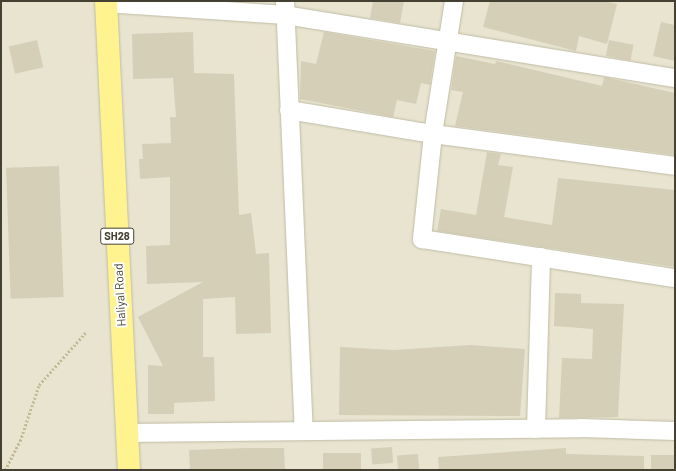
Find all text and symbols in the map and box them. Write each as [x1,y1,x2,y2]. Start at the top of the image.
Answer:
road number: SH28 [100,227,134,245]
street label: Haliyal Road [111,263,129,327]

